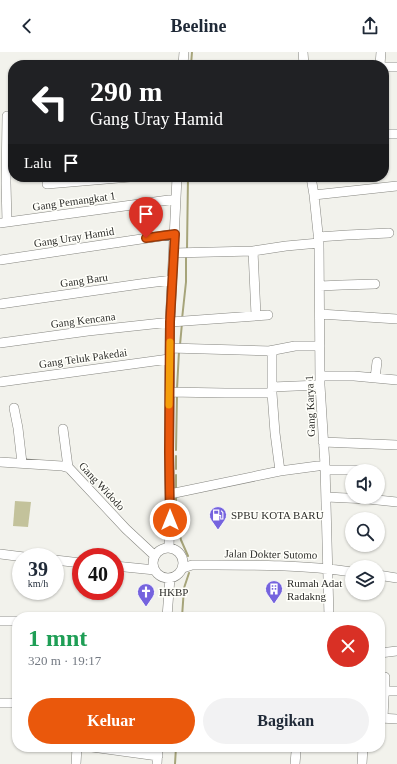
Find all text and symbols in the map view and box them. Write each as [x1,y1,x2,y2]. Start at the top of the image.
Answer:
icon: back [16,15,38,37]
icon: share [359,15,381,37]
text: Beeline [171,16,227,36]
icon: left [24,76,76,128]
text: 290 m [90,76,162,107]
text: Gang Uray Hamid [90,109,223,129]
icon: arrive [60,152,82,174]
text: Lalu [24,155,52,171]
street label: Gang Pemangkat 1 [32,189,116,213]
pin [129,197,163,238]
icon: arrive [135,203,157,225]
street label: Gang Uray Hamid [33,225,116,249]
street label: Gang Baru [59,271,109,289]
street label: Gang Kencana [50,310,116,330]
street label: Gang Teluk Pakedai [38,346,128,370]
street label: Gang Karya 1 [303,375,317,437]
street label: Gang Widodo [77,459,128,513]
map controls [345,464,385,600]
button: sound [345,464,385,504]
position arrow [149,499,191,541]
fuel station icon: SPBU KOTA BARU [208,505,228,530]
place label: SPBU KOTA BARU [231,509,324,521]
button: search [345,512,385,552]
street label: Jalan Dokter Sutomo [224,547,318,561]
speed limit sign: 40 [72,548,124,600]
text: 39 [28,558,48,580]
button: layers [345,560,385,600]
place label: Rumah Adat Radakng [287,577,342,602]
text: km/h [28,578,48,589]
building icon: Rumah Adat Radakng [264,579,284,604]
church icon: HKBP [136,582,156,607]
place label: HKBP [159,586,188,598]
text: 1 mnt [28,625,87,651]
button: close [327,625,369,667]
text: 320 m · 19:17 [28,653,101,668]
button: Keluar [28,698,195,744]
button: Bagikan [203,698,369,744]

